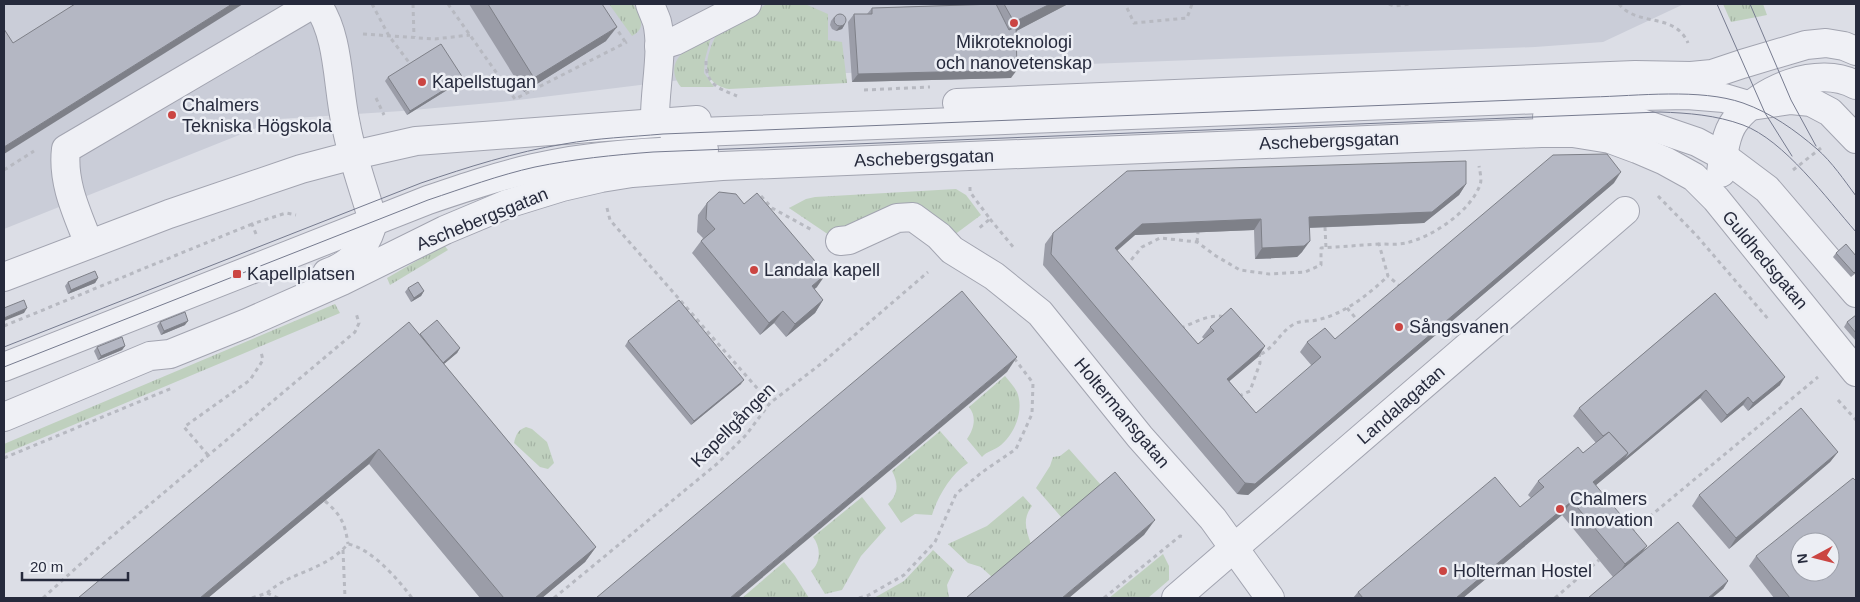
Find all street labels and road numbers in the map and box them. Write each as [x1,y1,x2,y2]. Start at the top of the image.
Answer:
street label: Aschebergsgatan [1259,129,1399,153]
street label: Aschebergsgatan [854,146,994,170]
street label: Aschebergsgatan [413,183,551,255]
street label: Guldhedsgatan [1718,207,1812,313]
street label: Holtermansgatan [1070,354,1174,472]
street label: Landalagatan [1353,362,1449,448]
street label: Kapellgången [687,379,779,471]

